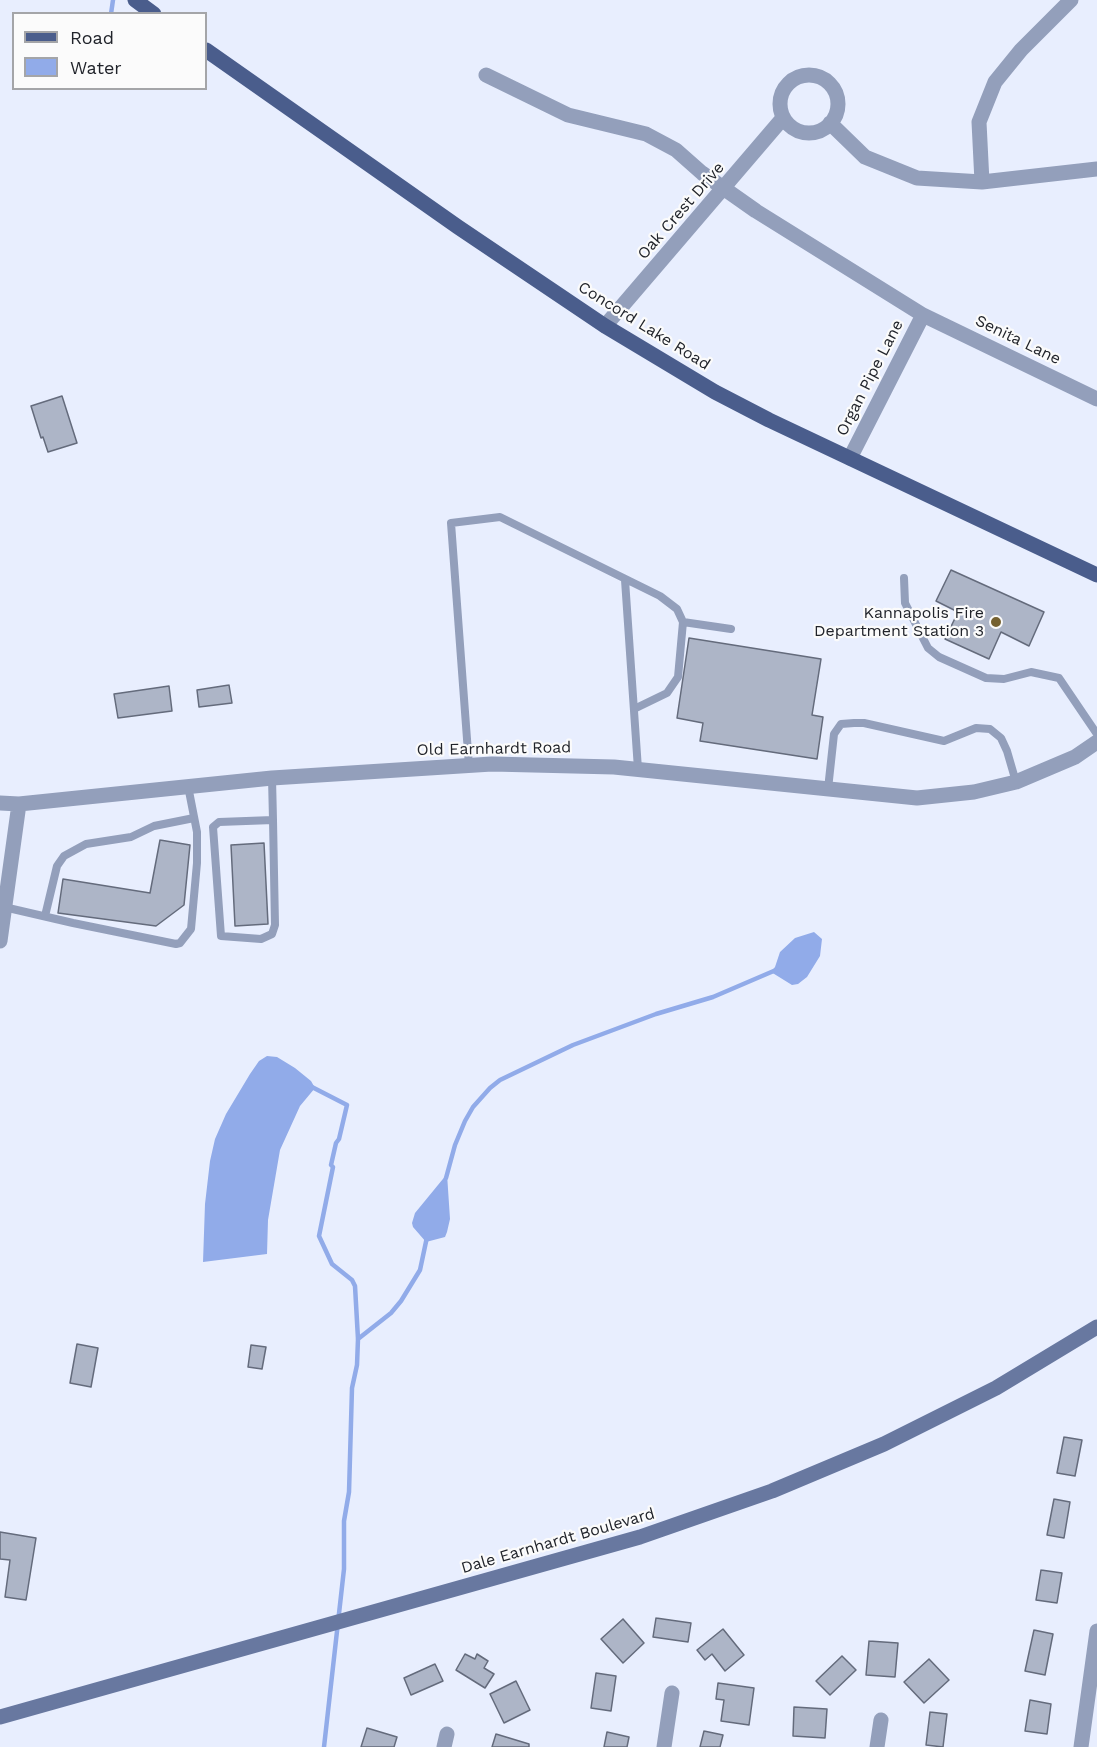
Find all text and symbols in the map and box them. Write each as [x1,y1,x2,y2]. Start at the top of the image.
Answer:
legend [12,12,207,90]
text: Road [70,27,114,48]
text: Water [70,57,122,78]
street label: Oak Crest Drive [634,159,728,263]
street label: Concord Lake Road [574,278,714,374]
street label: Senita Lane [972,311,1064,369]
street label: Organ Pipe Lane [833,317,907,439]
place label: Kannapolis Fire Department Station 3 [814,603,984,641]
marker: Kannapolis Fire Department Station 3 [989,615,1003,629]
street label: Old Earnhardt Road [417,738,571,760]
street label: Dale Earnhardt Boulevard [459,1504,657,1578]

